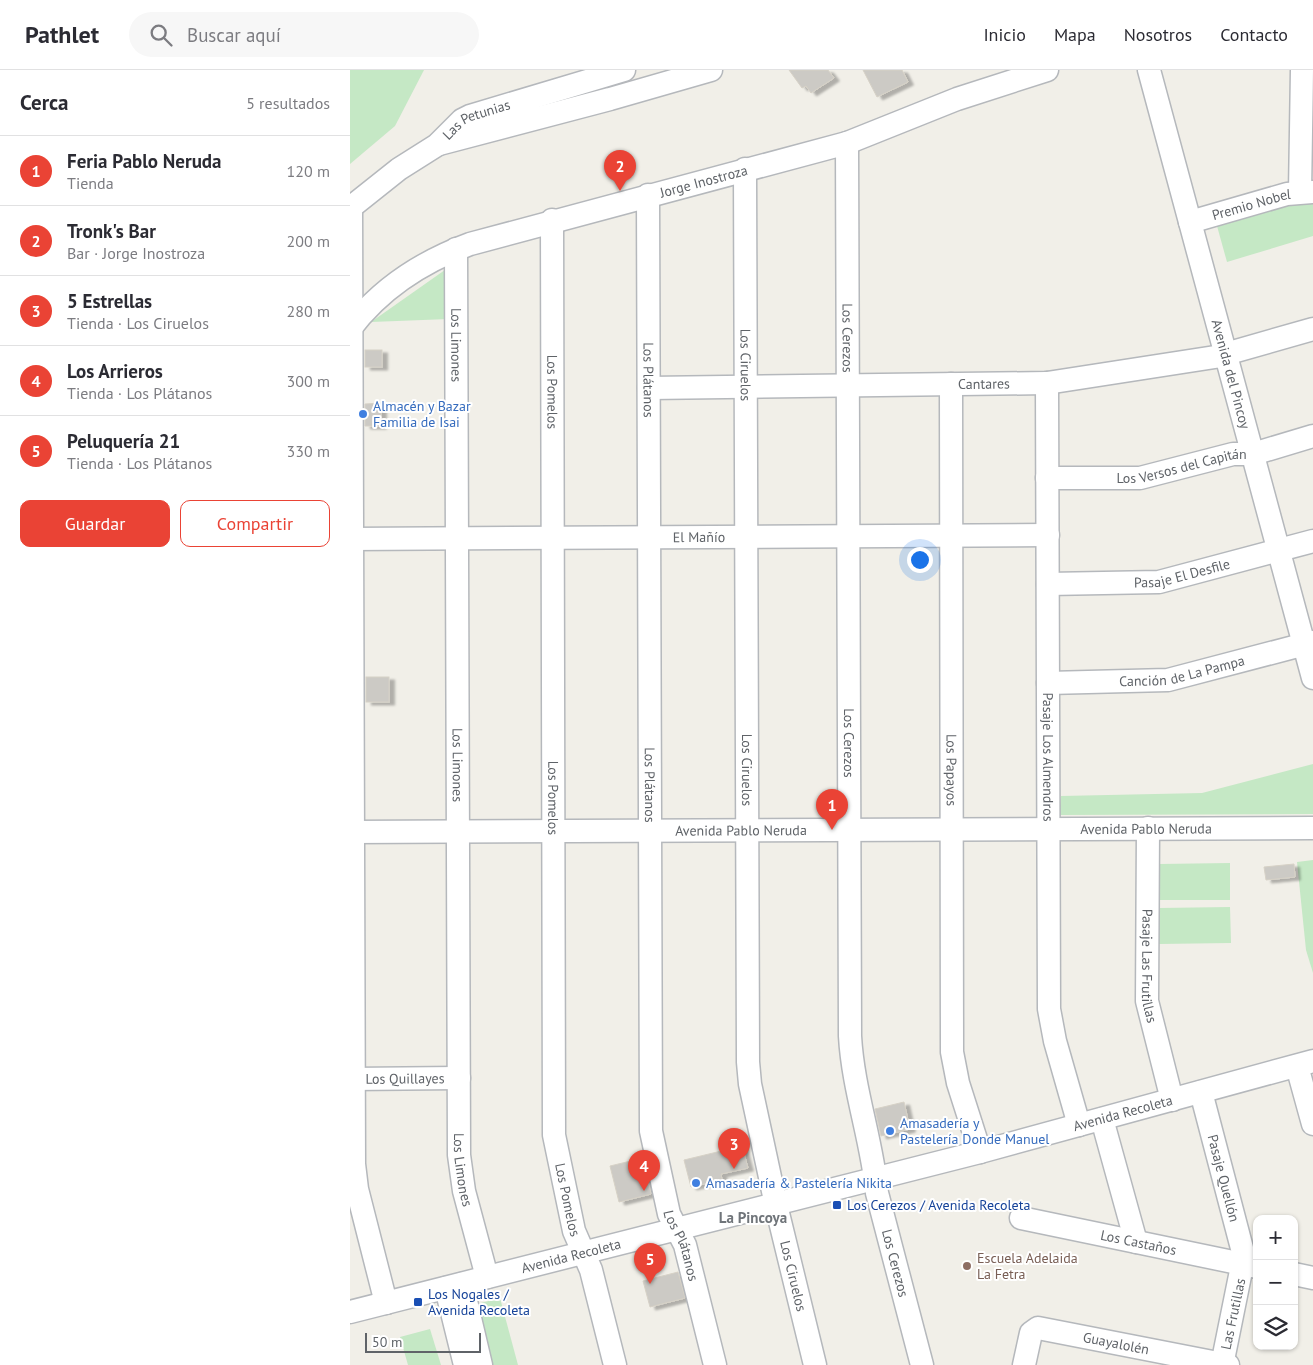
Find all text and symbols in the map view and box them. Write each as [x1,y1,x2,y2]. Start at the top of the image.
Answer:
search box [129,12,479,57]
text: Pathlet [25,19,99,50]
icon: search [147,21,175,49]
text: Buscar aquí [187,23,281,47]
text: Inicio [983,23,1026,46]
text: Mapa [1054,23,1096,46]
text: Nosotros [1124,23,1192,46]
text: Contacto [1220,23,1288,46]
text: Cerca [20,89,69,116]
text: 5 resultados [246,93,330,113]
street label: Las Petunias [438,95,512,144]
text: Feria Pablo Neruda [67,149,222,173]
pin: 2 [604,150,636,191]
text: 1 [31,161,41,181]
text: 120 m [287,161,330,181]
street label: Jorge Inostroza [657,161,750,202]
text: Tienda [67,173,114,193]
street label: Premio Nobel [1210,185,1291,224]
text: Tronk's Bar [67,219,156,243]
text: 2 [31,231,41,251]
text: 200 m [287,231,330,251]
text: Bar · Jorge Inostroza [67,243,205,263]
text: 5 Estrellas [67,289,152,313]
text: 3 [31,301,41,321]
text: 280 m [287,301,330,321]
street label: Los Cerezos [839,303,857,373]
street label: Los Limones [447,308,465,382]
text: Tienda · Los Ciruelos [67,313,209,333]
street label: Avenida del Pincoy [1208,317,1255,431]
street label: Los Ciruelos [737,329,755,401]
street label: Los Plátanos [639,342,658,418]
street label: Los Pomelos [543,355,561,429]
text: Los Arrieros [67,359,163,383]
text: 4 [31,371,41,391]
text: 300 m [287,371,330,391]
street label: Cantares [958,374,1010,393]
text: Tienda · Los Plátanos [67,383,212,403]
place label: Almacén y Bazar Familia de Isai [373,397,471,431]
marker: Almacén y Bazar Familia de Isai [357,408,369,420]
text: Peluquería 21 [67,429,180,453]
text: 5 [31,441,41,461]
text: 330 m [287,441,330,461]
street label: Los Versos del Capitán [1116,445,1247,487]
text: Tienda · Los Plátanos [67,453,212,473]
button: Guardar [20,500,170,547]
button: Compartir [180,500,330,547]
street label: El Mañío [673,528,725,546]
your location [907,547,933,573]
street label: Pasaje El Desfile [1134,555,1232,591]
street label: Canción de La Pampa [1119,651,1247,690]
street label: Pasaje Los Almendros [1039,692,1057,822]
street label: Los Cerezos [840,708,858,778]
street label: Los Limones [449,728,467,802]
street label: Los Ciruelos [738,734,756,806]
street label: Los Papayos [943,734,961,806]
street label: Los Plátanos [641,747,659,823]
street label: Los Pomelos [544,761,562,835]
pin: 1 [816,789,848,830]
street label: Avenida Pablo Neruda [1080,819,1212,838]
street label: Avenida Pablo Neruda [675,821,807,840]
street label: Pasaje Las Frutillas [1138,909,1161,1025]
street label: Los Quillayes [365,1069,445,1088]
street label: Avenida Recoleta [1071,1091,1174,1135]
place label: Amasadería y Pastelería Donde Manuel [900,1114,1049,1148]
marker: Amasadería y Pastelería Donde Manuel [884,1125,896,1137]
pin: 3 [718,1128,750,1169]
street label: Los Limones [450,1133,477,1209]
street label: Pasaje Quellón [1204,1133,1244,1224]
pin: 4 [628,1150,660,1191]
street label: Los Pomelos [551,1161,584,1239]
place label: Amasadería & Pastelería Nikita [706,1174,892,1192]
marker: Amasadería & Pastelería Nikita [690,1177,702,1189]
place label: Los Cerezos / Avenida Recoleta [847,1196,1030,1214]
marker: Los Cerezos / Avenida Recoleta [831,1199,843,1211]
district label: La Pincoya [719,1208,787,1227]
street label: Los Plátanos [659,1209,703,1283]
map controls [1253,1215,1298,1350]
button: + [1253,1215,1298,1260]
street label: Los Castaños [1099,1226,1178,1259]
street label: Los Cerezos [878,1227,913,1299]
street label: Avenida Recoleta [519,1235,623,1277]
street label: Los Ciruelos [776,1239,811,1313]
pin: 5 [634,1243,666,1284]
place label: Escuela Adelaida La Fetra [977,1249,1078,1283]
marker: Escuela Adelaida La Fetra [961,1260,973,1272]
button: − [1253,1260,1298,1305]
street label: Las Frutillas [1217,1277,1249,1351]
place label: Los Nogales / Avenida Recoleta [428,1285,530,1319]
marker: Los Nogales / Avenida Recoleta [412,1296,424,1308]
button: layers [1253,1305,1298,1350]
street label: Guayalolén [1082,1328,1151,1358]
scale bar [365,1330,481,1353]
text: 50 m [372,1333,402,1351]

